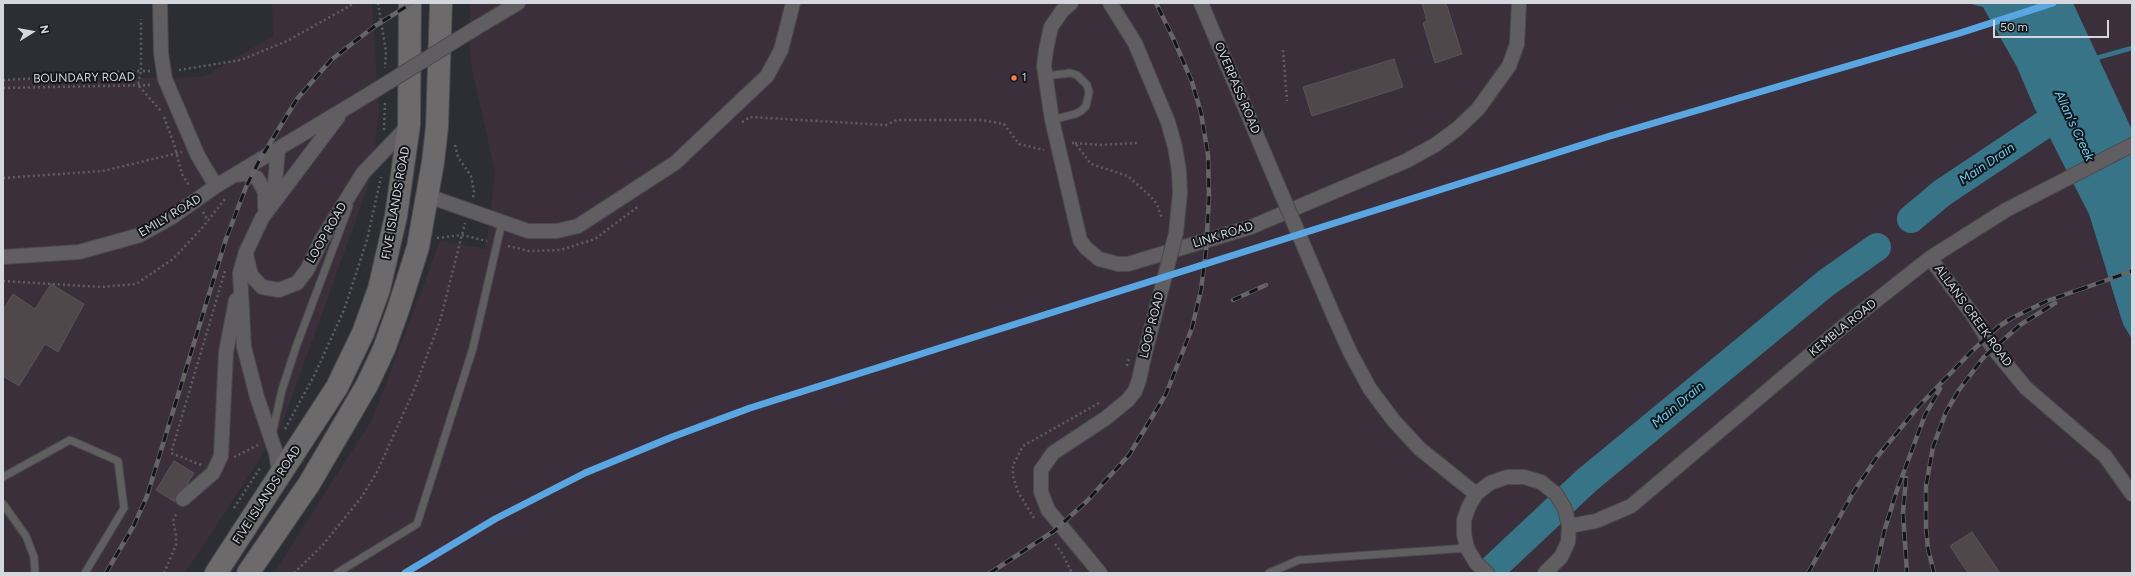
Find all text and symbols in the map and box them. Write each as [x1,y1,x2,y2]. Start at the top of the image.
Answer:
north arrow [12,12,52,52]
scale bar [1995,12,2111,38]
text: 50 m [2000,20,2028,34]
text: N [37,24,51,35]
street label: OVERPASS ROAD [1211,40,1263,136]
street label: BOUNDARY ROAD [33,70,135,86]
place label: 1 [1022,71,1027,85]
marker: 1 [1009,73,1019,83]
water label: Allan's Creek [2051,88,2097,164]
water label: Main Drain [1956,140,2018,188]
street label: FIVE ISLANDS ROAD [379,146,413,260]
street label: EMILY ROAD [136,192,204,240]
street label: LOOP ROAD [304,200,350,266]
street label: LINK ROAD [1191,219,1255,251]
street label: ALLANS CREEK ROAD [1931,262,2015,370]
street label: LOOP ROAD [1137,290,1167,360]
street label: KEMBLA ROAD [1806,296,1880,360]
water label: Main Drain [1649,379,1707,431]
street label: FIVE ISLANDS ROAD [230,443,304,547]

